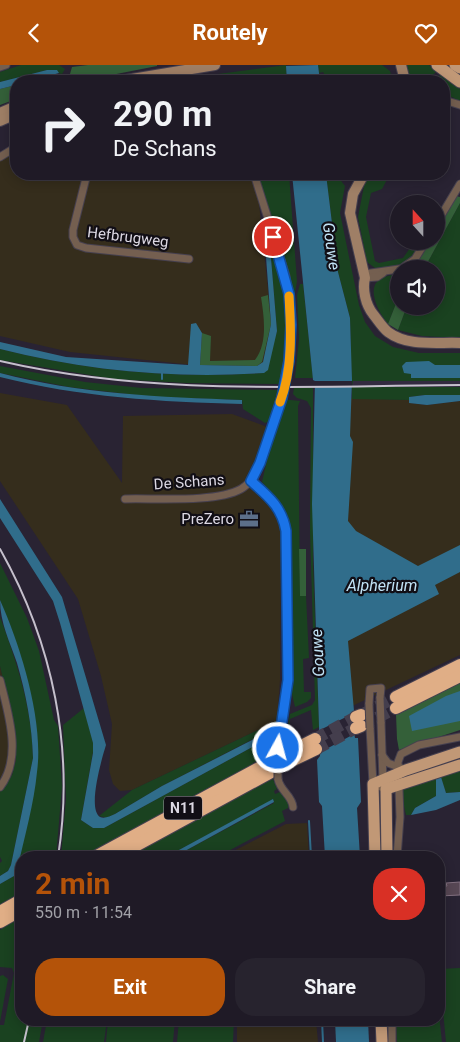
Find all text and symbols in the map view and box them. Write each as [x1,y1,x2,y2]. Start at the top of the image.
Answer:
icon: back [20,19,48,47]
icon: heart [412,19,440,47]
text: Routely [192,20,268,45]
text: 290 m [113,94,212,135]
icon: right [30,95,95,160]
text: De Schans [113,136,217,161]
north arrow [390,195,445,250]
map controls [390,195,445,315]
pin [252,216,294,258]
water label: Gouwe [319,221,344,271]
street label: Hefbrugweg [86,223,170,251]
icon: arrive [259,223,287,251]
button: sound [390,260,445,315]
street label: De Schans [153,471,225,493]
office icon: PreZero [238,508,260,530]
place label: PreZero [181,510,234,528]
water label: Alpherium [346,576,417,595]
water label: Gouwe [307,629,328,677]
position arrow [251,721,303,773]
road number: N11 [164,796,202,819]
text: 2 min [35,866,110,901]
button: close [373,868,425,920]
text: 550 m · 11:54 [35,903,132,922]
button: Exit [35,958,225,1016]
button: Share [235,958,425,1016]

